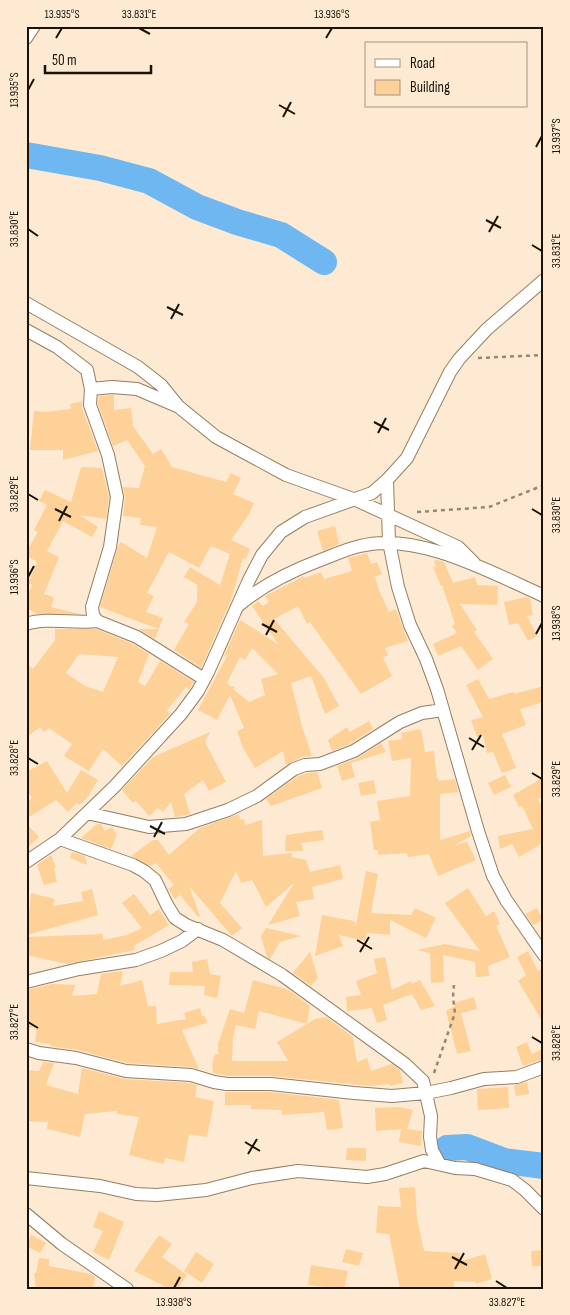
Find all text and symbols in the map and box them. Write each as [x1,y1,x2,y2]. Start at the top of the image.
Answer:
text: 13.935°S [44,7,80,22]
text: 33.831°E [122,7,156,22]
text: 13.936°S [314,7,350,22]
scale bar [45,42,151,74]
legend [365,42,528,108]
text: 50 m [52,51,77,70]
text: Road [410,54,435,73]
text: 13.935°S [7,72,22,108]
text: Building [410,78,450,97]
text: 13.937°S [549,118,564,154]
text: 33.830°E [7,211,22,247]
text: 33.831°E [549,234,564,268]
text: 33.829°E [7,476,22,512]
text: 33.830°E [549,497,564,533]
text: 13.936°S [7,559,22,595]
text: 13.938°S [549,605,564,641]
text: 33.828°E [7,740,22,776]
text: 33.829°E [549,761,564,797]
text: 33.827°E [7,1004,22,1040]
text: 33.828°E [549,1025,564,1061]
text: 13.938°S [156,1295,192,1310]
text: 33.827°E [489,1295,525,1310]

